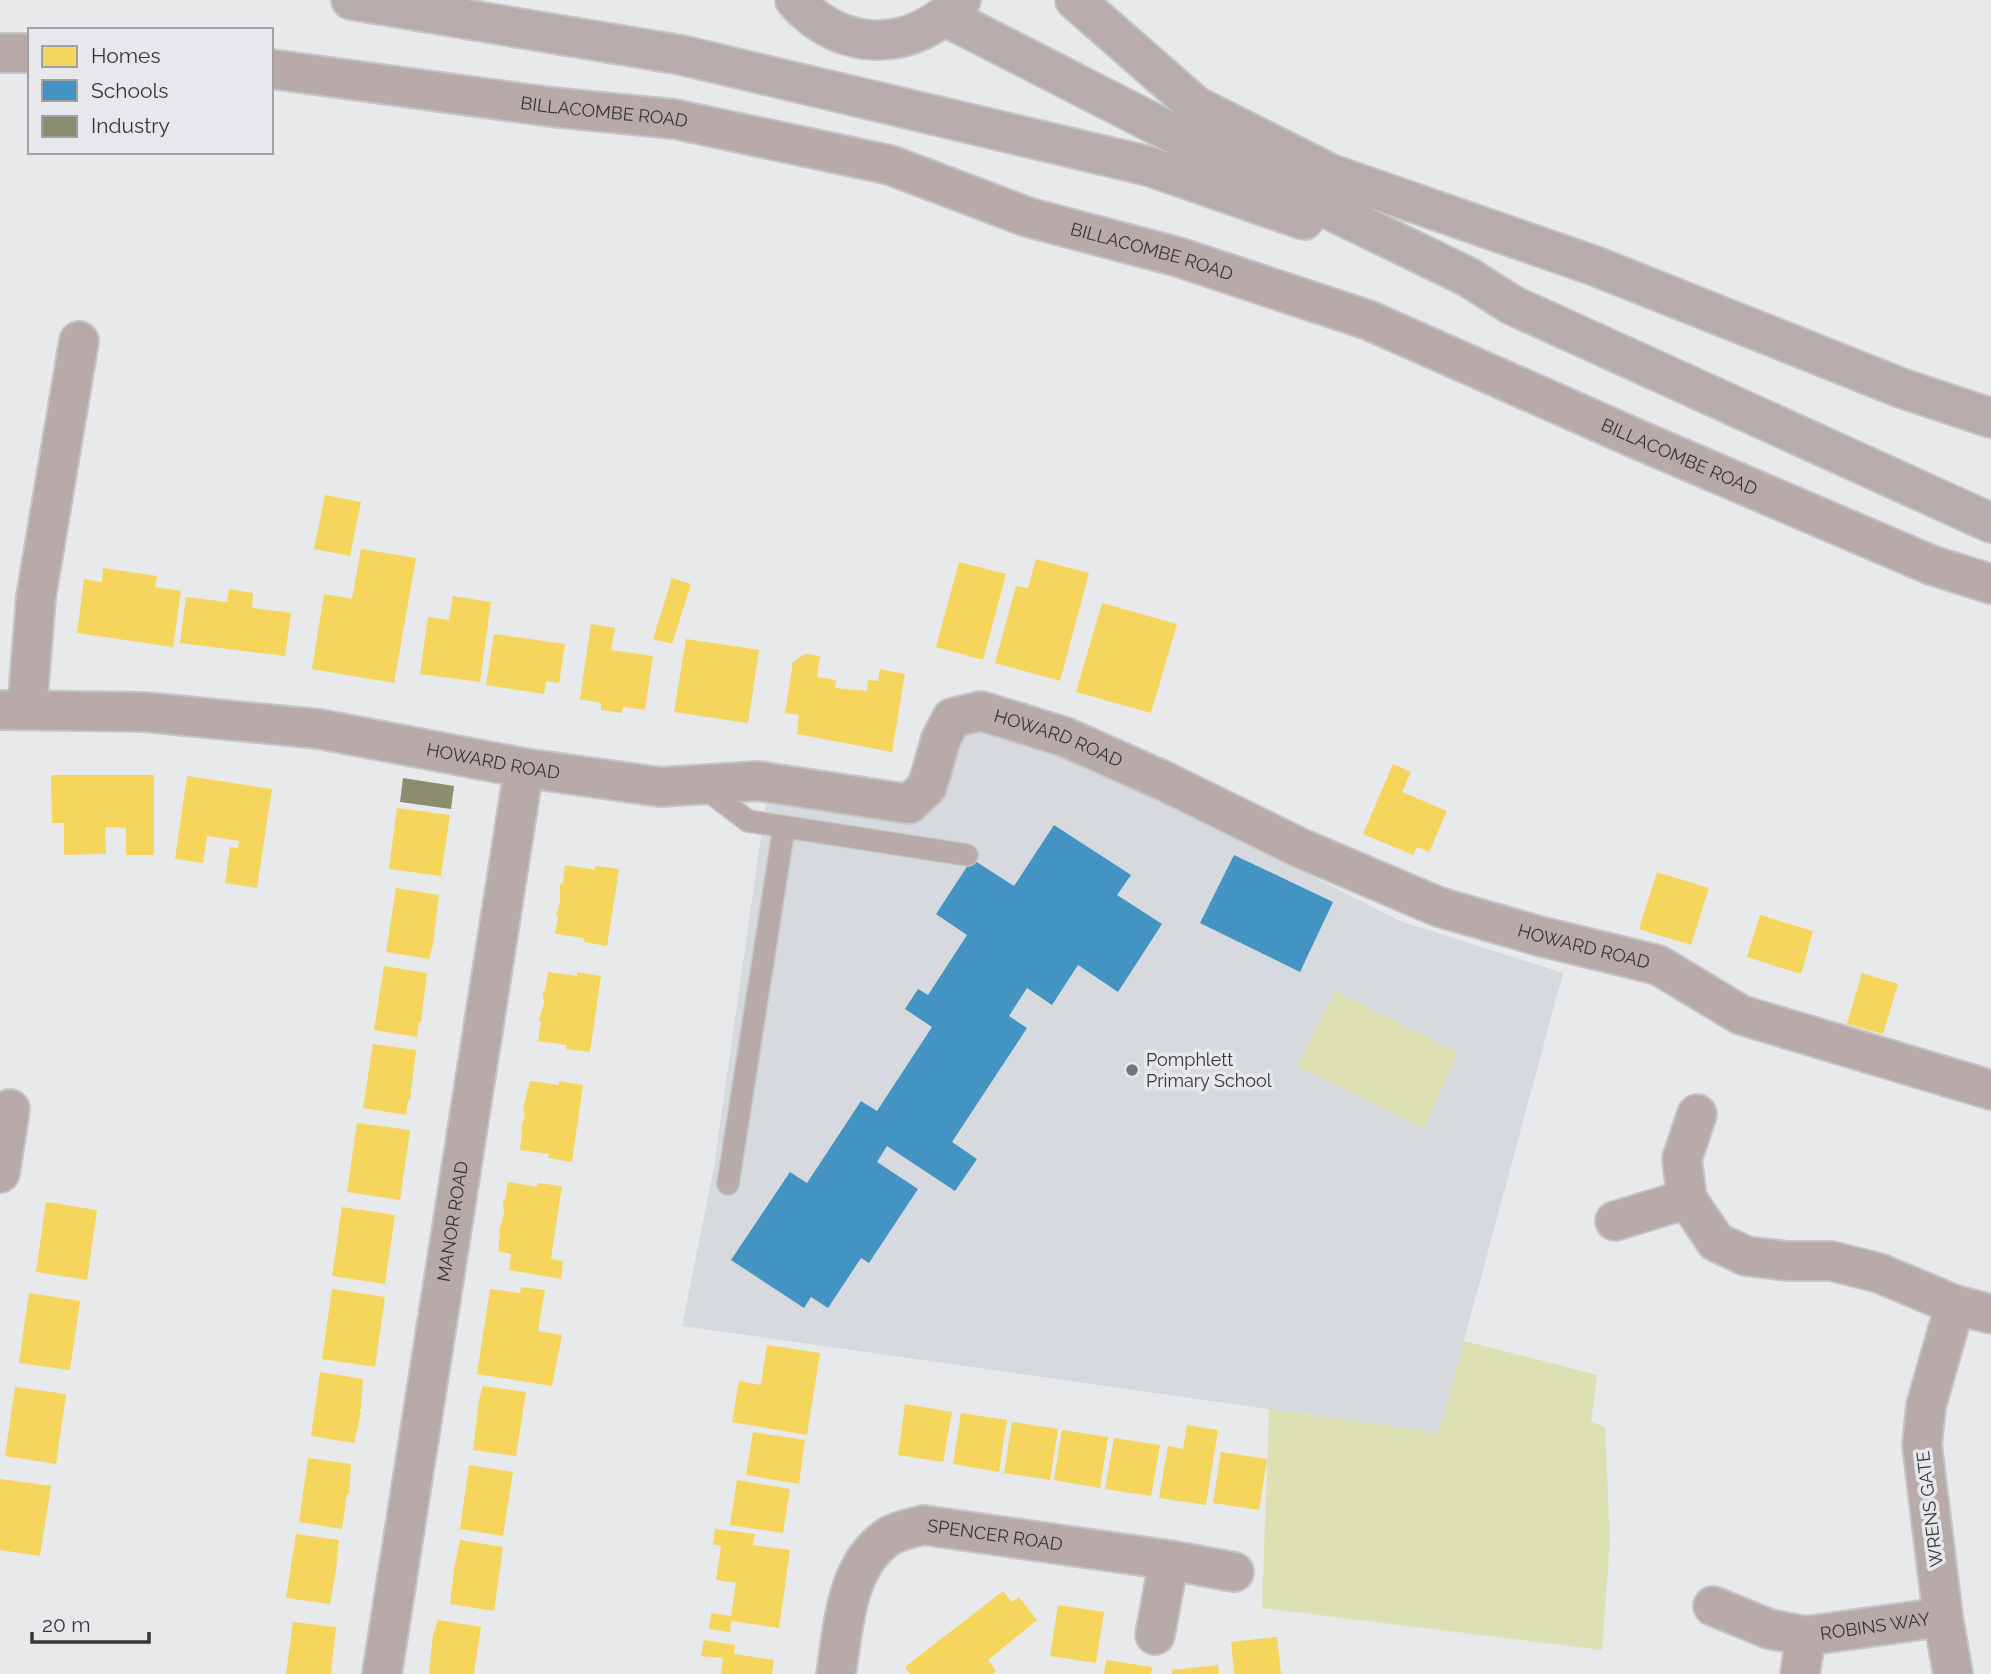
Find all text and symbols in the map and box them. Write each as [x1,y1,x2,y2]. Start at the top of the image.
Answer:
legend [28,28,273,154]
text: Homes [91,43,161,68]
text: Schools [91,78,168,103]
street label: BILLACOMBE ROAD [519,92,690,132]
text: Industry [91,113,170,138]
street label: BILLACOMBE ROAD [1068,218,1236,285]
street label: BILLACOMBE ROAD [1598,414,1761,500]
street label: HOWARD ROAD [992,705,1126,771]
street label: HOWARD ROAD [425,739,561,783]
street label: HOWARD ROAD [1515,919,1652,973]
place label: Pomphlett Primary School [1146,1049,1272,1091]
marker: Pomphlett Primary School [1124,1062,1140,1078]
street label: MANOR ROAD [433,1160,472,1283]
street label: WRENS GATE [1912,1450,1947,1568]
street label: SPENCER ROAD [926,1515,1064,1555]
scale bar [32,1600,149,1644]
street label: ROBINS WAY [1819,1608,1932,1644]
text: 20 m [42,1612,90,1637]

